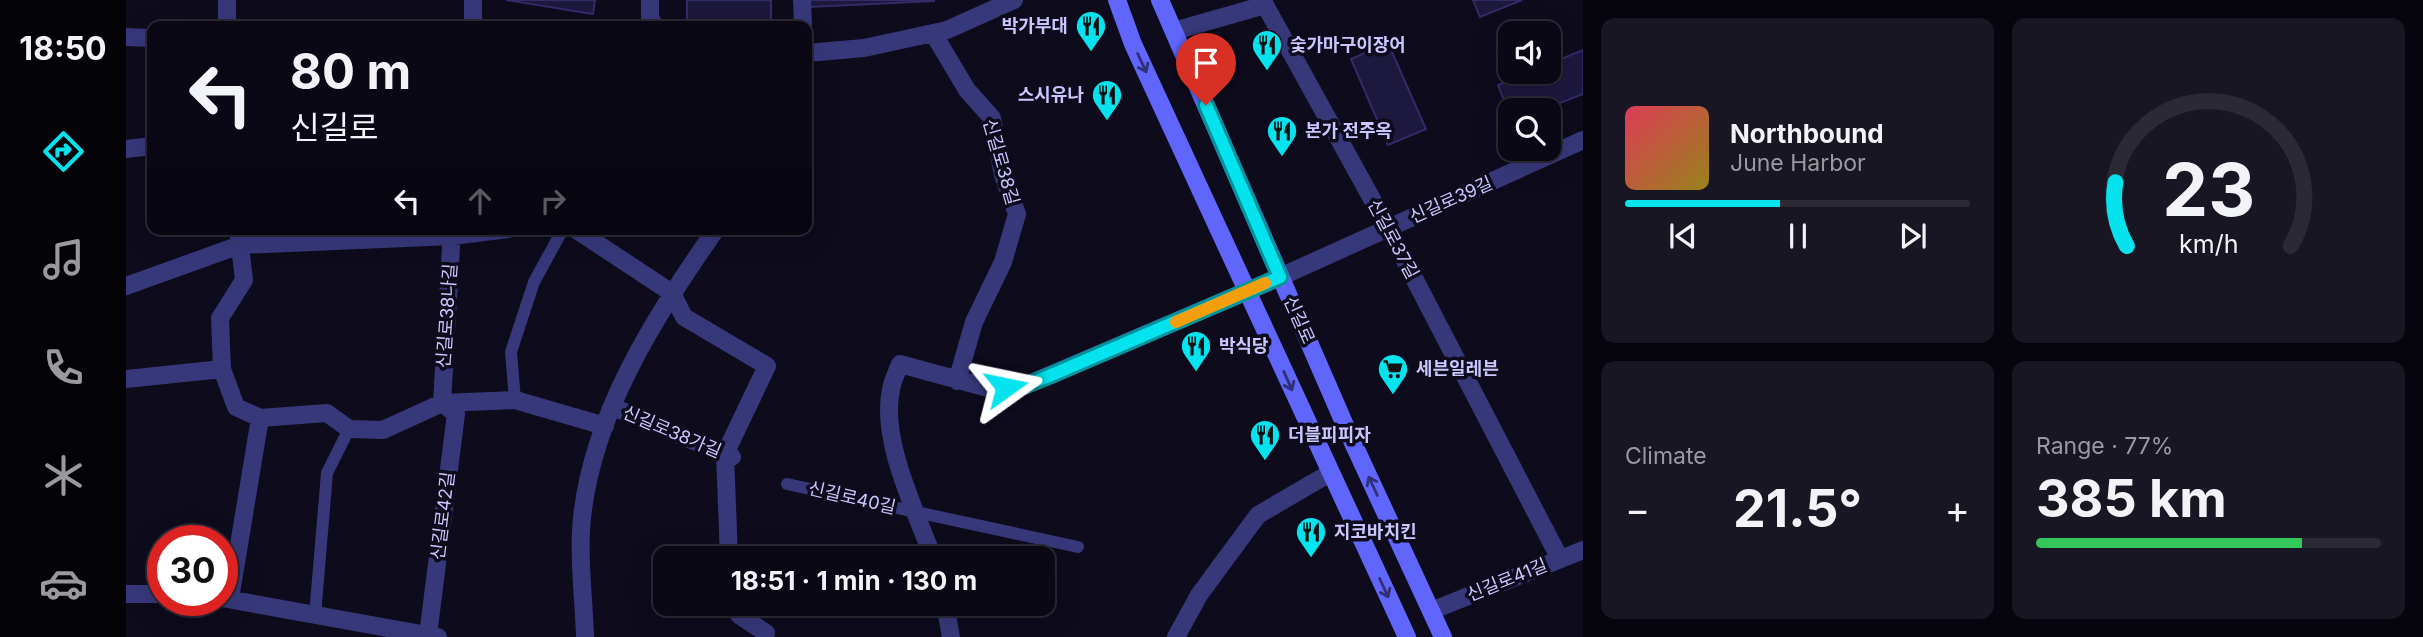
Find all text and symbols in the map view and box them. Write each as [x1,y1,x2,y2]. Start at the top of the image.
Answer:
restaurant icon: 박가부대 [1074,9,1108,53]
place label: 박가부대 [1002,15,1068,36]
map controls [1498,21,1561,161]
button: sound [1498,21,1561,84]
restaurant icon: 숯가마구이장어 [1250,28,1284,72]
text: 18:50 [19,29,107,68]
pin [1176,33,1236,105]
place label: 숯가마구이장어 [1290,34,1406,55]
text: 80 m [290,42,411,101]
icon: arrive [1187,44,1225,82]
icon: left [175,49,266,140]
one-way arrow [1136,52,1149,74]
restaurant icon: 스시유나 [1090,78,1124,122]
place label: 스시유나 [1018,84,1084,105]
button: search [1498,98,1561,161]
text: 신길로 [290,108,378,147]
restaurant icon: 본가 전주옥 [1265,114,1299,158]
street label: 신길로38길 [979,116,1024,207]
text: Northbound [1730,118,1884,149]
place label: 본가 전주옥 [1305,120,1392,141]
icon: directions [39,127,88,176]
text: 23 [2162,146,2255,235]
text: June Harbor [1730,149,1866,177]
street label: 신길로39길 [1406,172,1496,227]
icon: left [388,182,426,220]
icon: ahead [461,182,499,220]
icon: right [534,182,572,220]
street label: 신길로37길 [1364,195,1423,282]
icon: previous [1664,217,1702,255]
icon: pause [1779,217,1817,255]
icon: next [1894,217,1932,255]
text: km/h [2179,229,2238,259]
icon: music [39,235,88,284]
street label: 신길로38나길 [432,263,461,369]
street label: 신길로 [1280,293,1319,347]
restaurant icon: 박식당 [1179,329,1213,373]
place label: 박식당 [1219,335,1269,356]
icon: phone [39,343,88,392]
position arrow [969,350,1043,424]
supermarket icon: 세븐일레븐 [1376,352,1410,396]
place label: 세븐일레븐 [1416,358,1499,379]
one-way arrow [1282,370,1295,391]
street label: 신길로38가길 [620,401,725,462]
restaurant icon: 더블피피자 [1248,418,1282,462]
place label: 더블피피자 [1288,424,1371,445]
text: Range · 77% [2036,432,2173,460]
text: Climate [1625,442,1707,470]
icon: climate [39,451,88,500]
text: 385 km [2036,467,2227,530]
street label: 신길로42길 [427,471,458,561]
one-way arrow [1366,476,1379,497]
street label: 신길로40길 [806,477,898,518]
text: 21.5° [1733,477,1862,540]
text: − [1625,486,1650,532]
text: + [1945,486,1970,532]
restaurant icon: 지코바치킨 [1294,515,1328,559]
place label: 지코바치킨 [1334,521,1417,542]
speed limit sign: 30 [147,525,238,616]
street label: 신길로41길 [1464,554,1550,605]
icon: car [39,559,88,608]
text: 18:51 · 1 min · 130 m [731,565,977,596]
one-way arrow [1377,577,1391,598]

